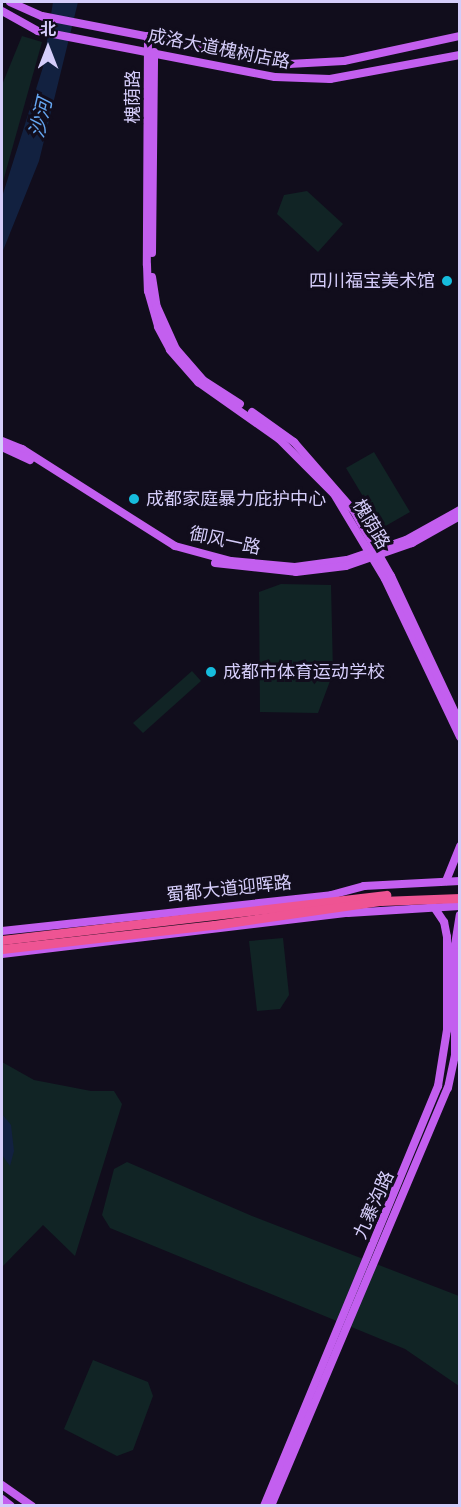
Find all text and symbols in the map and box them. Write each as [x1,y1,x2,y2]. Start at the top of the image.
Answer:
north arrow [18,18,78,78]
text: 北 [40,19,56,40]
street label: 成洛大道槐树店路 [146,25,292,73]
street label: 槐荫路 [122,70,144,124]
water label: 沙河 [25,96,57,140]
place label: 四川福宝美术馆 [309,270,435,292]
marker: 四川福宝美术馆 [440,274,454,288]
place label: 成都家庭暴力庇护中心 [146,488,326,510]
marker: 成都家庭暴力庇护中心 [127,492,141,506]
street label: 槐荫路 [348,495,394,553]
street label: 御风一路 [188,523,262,559]
place label: 成都市体育运动学校 [223,661,385,683]
marker: 成都市体育运动学校 [204,665,218,679]
street label: 蜀都大道迎晖路 [165,872,293,906]
street label: 九寨沟路 [349,1168,399,1242]

